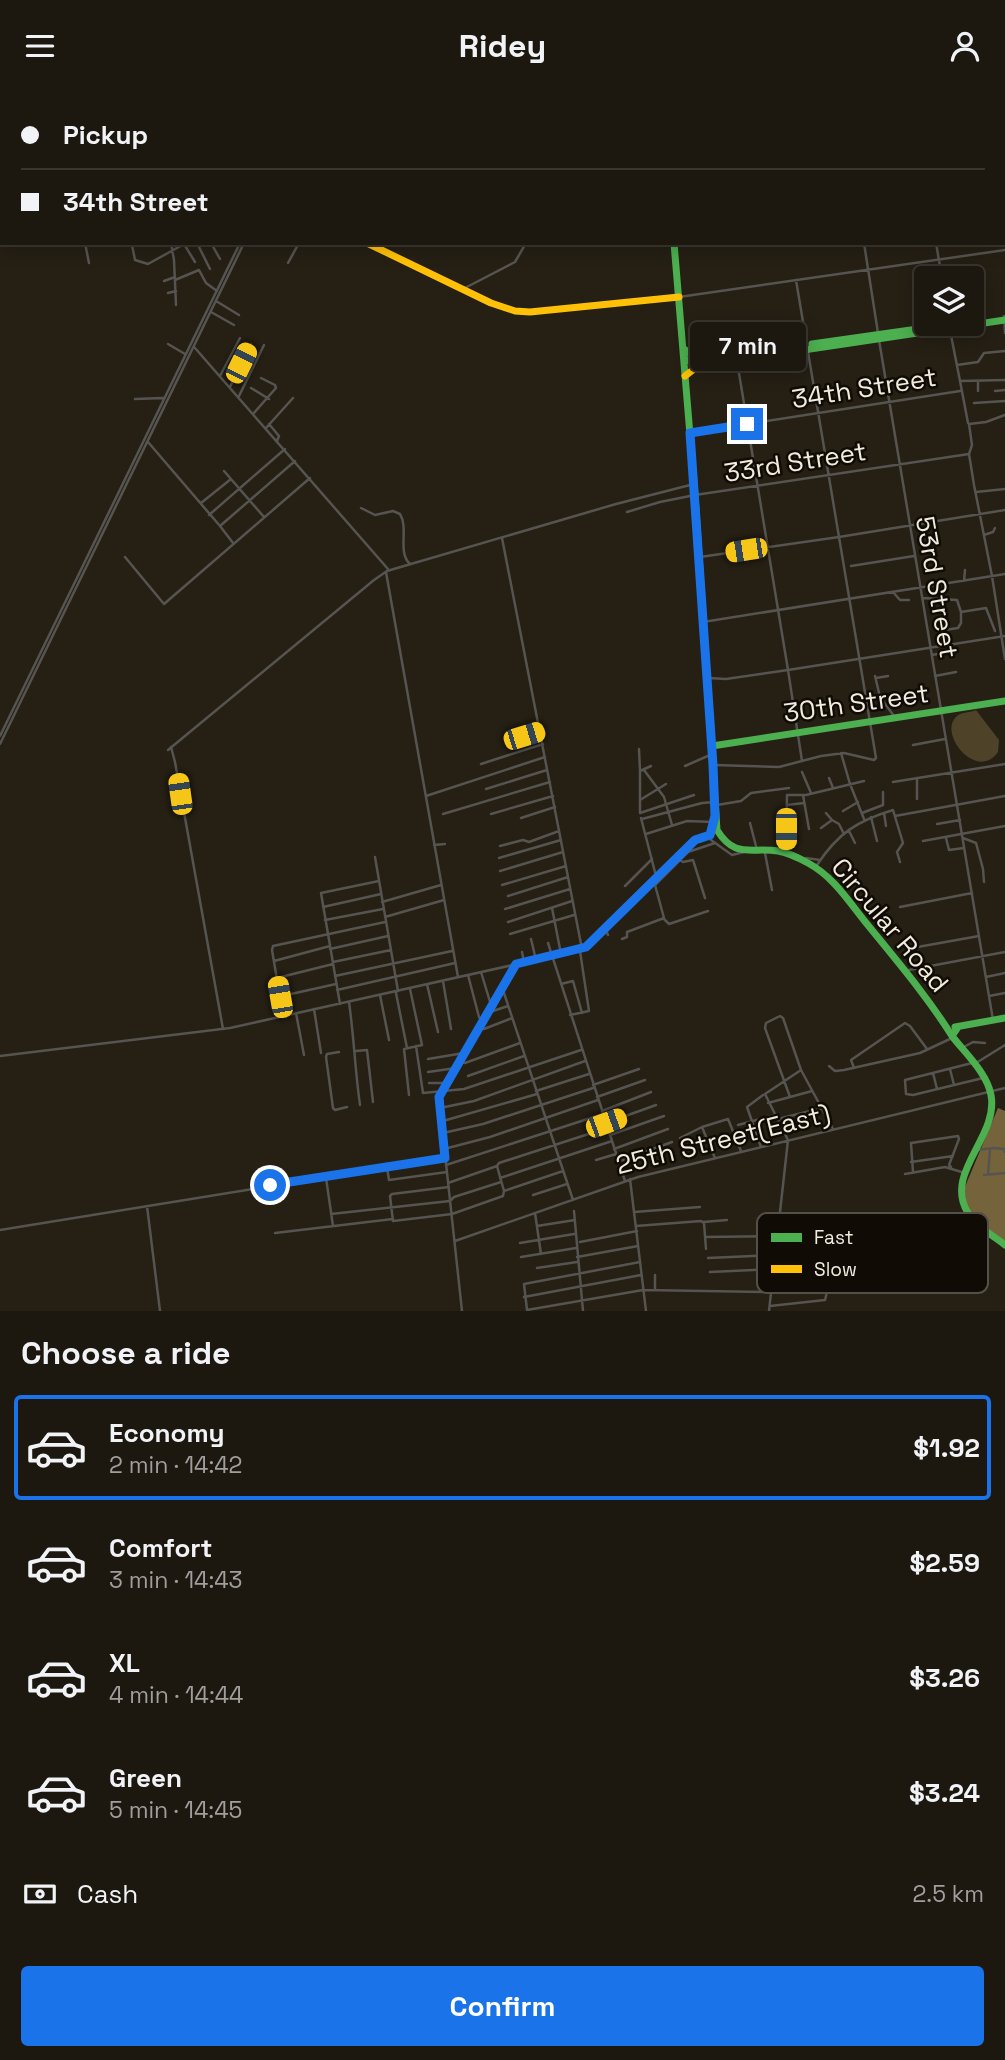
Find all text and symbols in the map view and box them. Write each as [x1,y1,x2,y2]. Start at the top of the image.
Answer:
text: Ridey [459,26,546,66]
icon: menu [21,27,59,65]
icon: person [946,27,984,65]
text: Pickup [63,118,148,152]
text: 34th Street [63,185,209,219]
map controls [914,266,984,336]
button: layers [914,266,984,336]
callout: 7 min [689,323,805,371]
text: 7 min [719,331,777,361]
car [223,340,260,386]
street label: 34th Street [789,360,939,416]
route end [731,408,763,440]
street label: 33rd Street [721,434,869,490]
street label: 53rd Street [908,513,966,661]
car [724,536,769,564]
street label: 30th Street [781,676,931,730]
car [501,720,548,752]
car [167,772,194,816]
car [776,808,797,850]
street label: Circular Road [824,851,956,999]
car [267,974,294,1020]
street label: 25th Street(East) [612,1096,834,1182]
car [583,1106,630,1140]
route start [254,1169,286,1201]
legend [757,1213,988,1293]
text: Fast [814,1225,854,1250]
text: Slow [814,1257,857,1282]
text: Choose a ride [21,1333,231,1373]
icon: car [25,1416,88,1479]
text: Economy [109,1416,225,1450]
text: $1.92 [913,1431,980,1465]
text: 2 min · 14:42 [109,1450,242,1480]
icon: car [25,1531,88,1594]
text: Comfort [109,1531,212,1565]
text: $2.59 [909,1546,980,1580]
text: 3 min · 14:43 [109,1565,243,1595]
icon: car [25,1646,88,1709]
text: XL [109,1646,140,1680]
text: $3.26 [909,1661,980,1695]
text: 4 min · 14:44 [109,1680,243,1710]
icon: car [25,1761,88,1824]
text: Green [109,1761,182,1795]
text: $3.24 [909,1776,980,1810]
text: 5 min · 14:45 [109,1795,242,1825]
icon: cash [21,1875,59,1913]
text: Cash [77,1877,138,1911]
text: 2.5 km [912,1879,984,1909]
button: Confirm [21,1966,984,2046]

